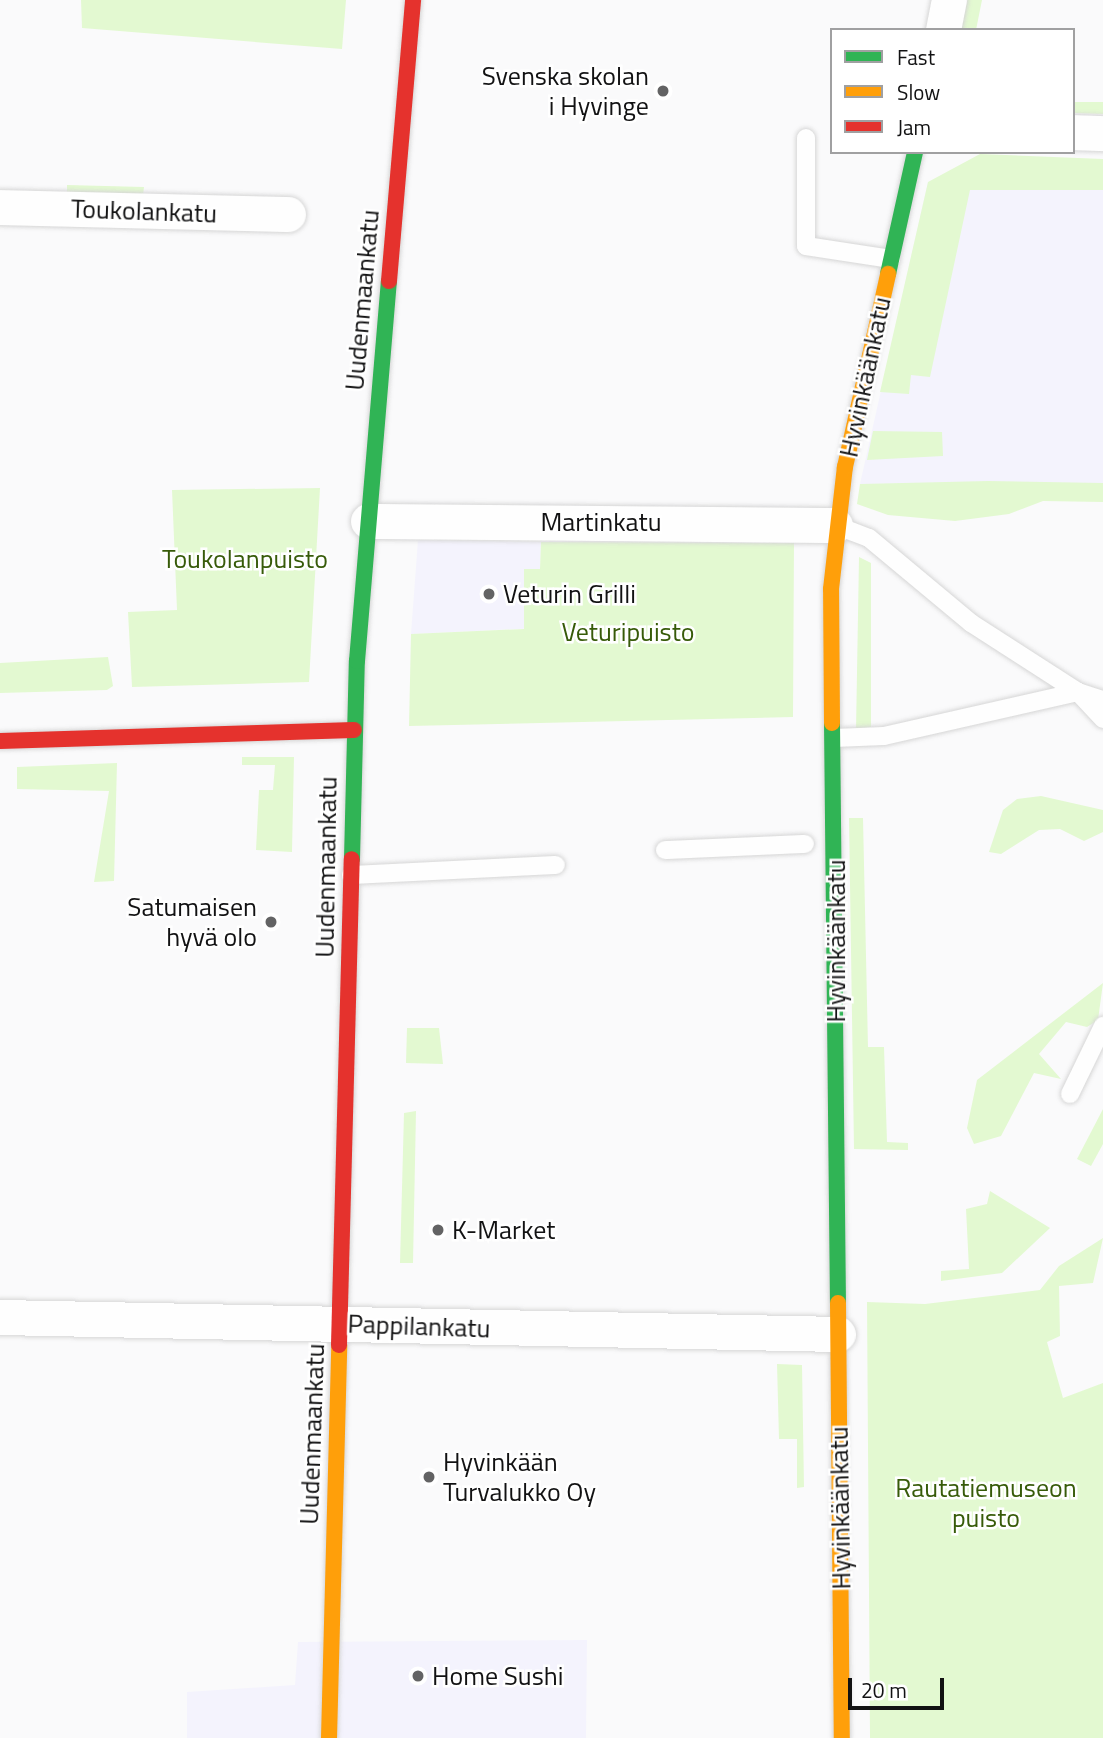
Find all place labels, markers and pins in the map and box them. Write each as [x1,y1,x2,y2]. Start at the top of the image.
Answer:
place label: Svenska skolan i Hyvinge [482,60,649,122]
marker: Svenska skolan i Hyvinge [655,83,671,99]
place label: Veturin Grilli [503,578,636,610]
marker: Veturin Grilli [481,586,497,602]
place label: Satumaisen hyvä olo [127,891,257,953]
marker: Satumaisen hyvä olo [263,914,279,930]
place label: K-Market [452,1214,555,1246]
marker: K-Market [430,1222,446,1238]
place label: Hyvinkään Turvalukko Oy [443,1446,596,1508]
marker: Hyvinkään Turvalukko Oy [421,1469,437,1485]
place label: Home Sushi [432,1660,563,1692]
marker: Home Sushi [410,1668,426,1684]

